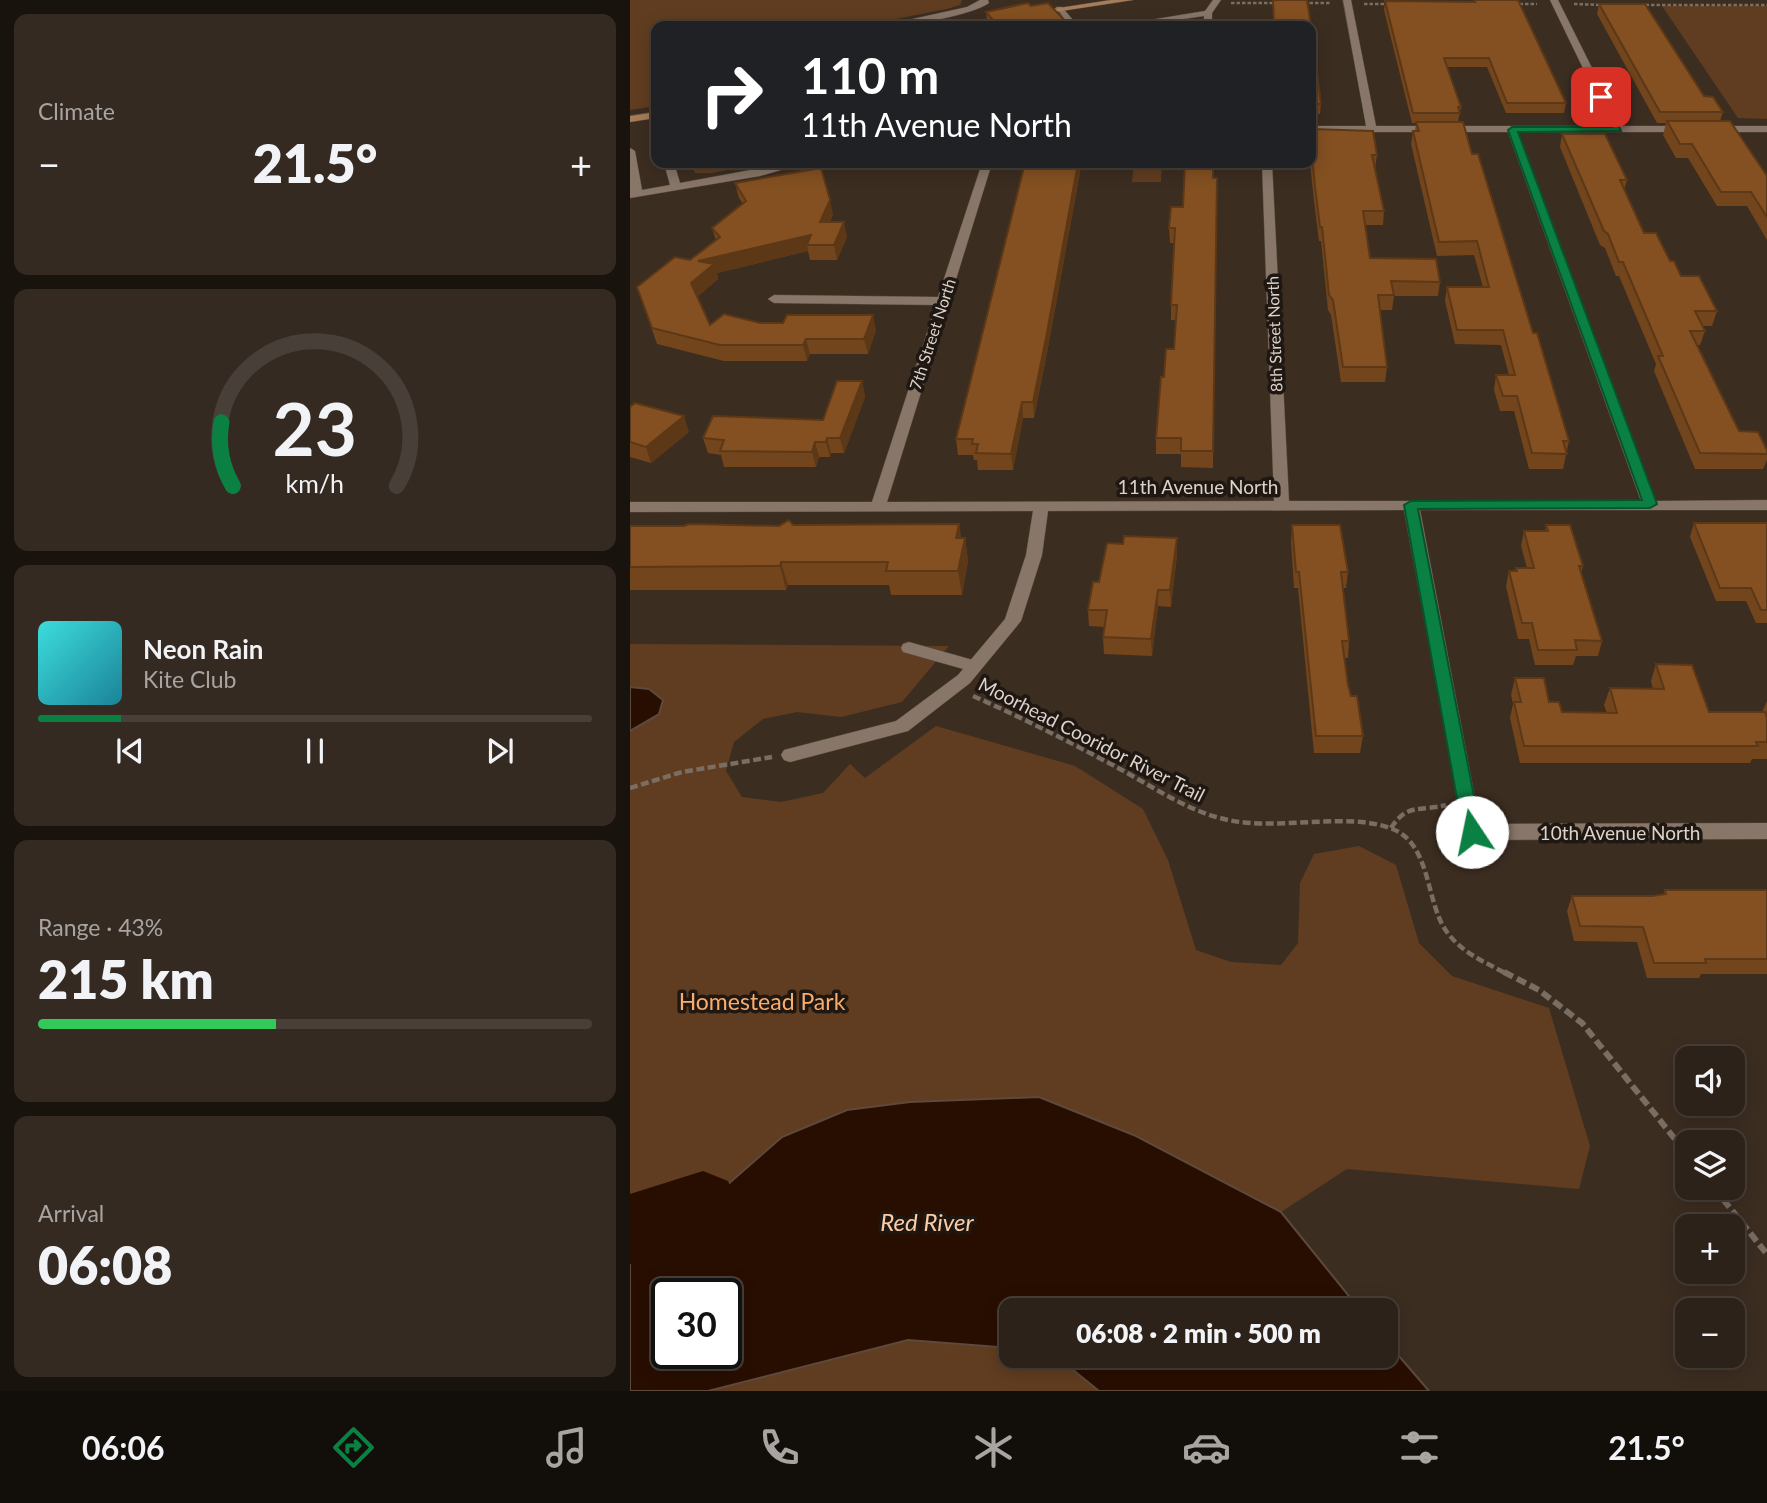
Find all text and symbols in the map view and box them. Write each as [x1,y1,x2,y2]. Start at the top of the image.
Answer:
text: 110 m [801,46,939,104]
icon: right [686,49,777,140]
pin [1571,67,1631,127]
icon: arrive [1582,78,1620,116]
text: Climate [38,97,115,125]
text: 11th Avenue North [801,105,1072,144]
text: 21.5° [253,132,377,194]
text: − [38,141,60,187]
text: + [570,141,592,187]
street label: 7th Street North [905,276,959,392]
street label: 8th Street North [1262,276,1286,392]
text: 23 [273,385,357,473]
text: km/h [286,468,344,498]
street label: 11th Avenue North [1118,475,1278,498]
text: Neon Rain [143,633,263,665]
text: Kite Club [143,665,236,693]
street label: Moorhead Cooridor River Trail [975,672,1209,806]
icon: previous [111,732,149,770]
icon: pause [296,732,334,770]
icon: next [481,732,519,770]
position arrow [1435,795,1509,869]
street label: 10th Avenue North [1540,821,1700,844]
text: Range · 43% [38,913,163,941]
text: 215 km [38,948,214,1010]
park label: Homestead Park [679,987,846,1015]
map controls [1675,1046,1745,1368]
button: sound [1675,1046,1745,1116]
button: layers [1675,1130,1745,1200]
text: Arrival [38,1199,104,1227]
water label: Red River [880,1207,974,1236]
button: + [1675,1214,1745,1284]
text: 06:08 [38,1234,172,1296]
speed limit sign: 30 [651,1278,742,1369]
button: − [1675,1298,1745,1368]
text: 06:08 · 2 min · 500 m [1076,1317,1321,1349]
icon: directions [329,1423,378,1472]
icon: music [542,1423,591,1472]
icon: phone [755,1423,804,1472]
icon: climate [969,1423,1018,1472]
icon: car [1182,1423,1231,1472]
icon: filters [1395,1423,1444,1472]
text: 06:06 [82,1428,165,1467]
text: 21.5° [1608,1428,1685,1467]

